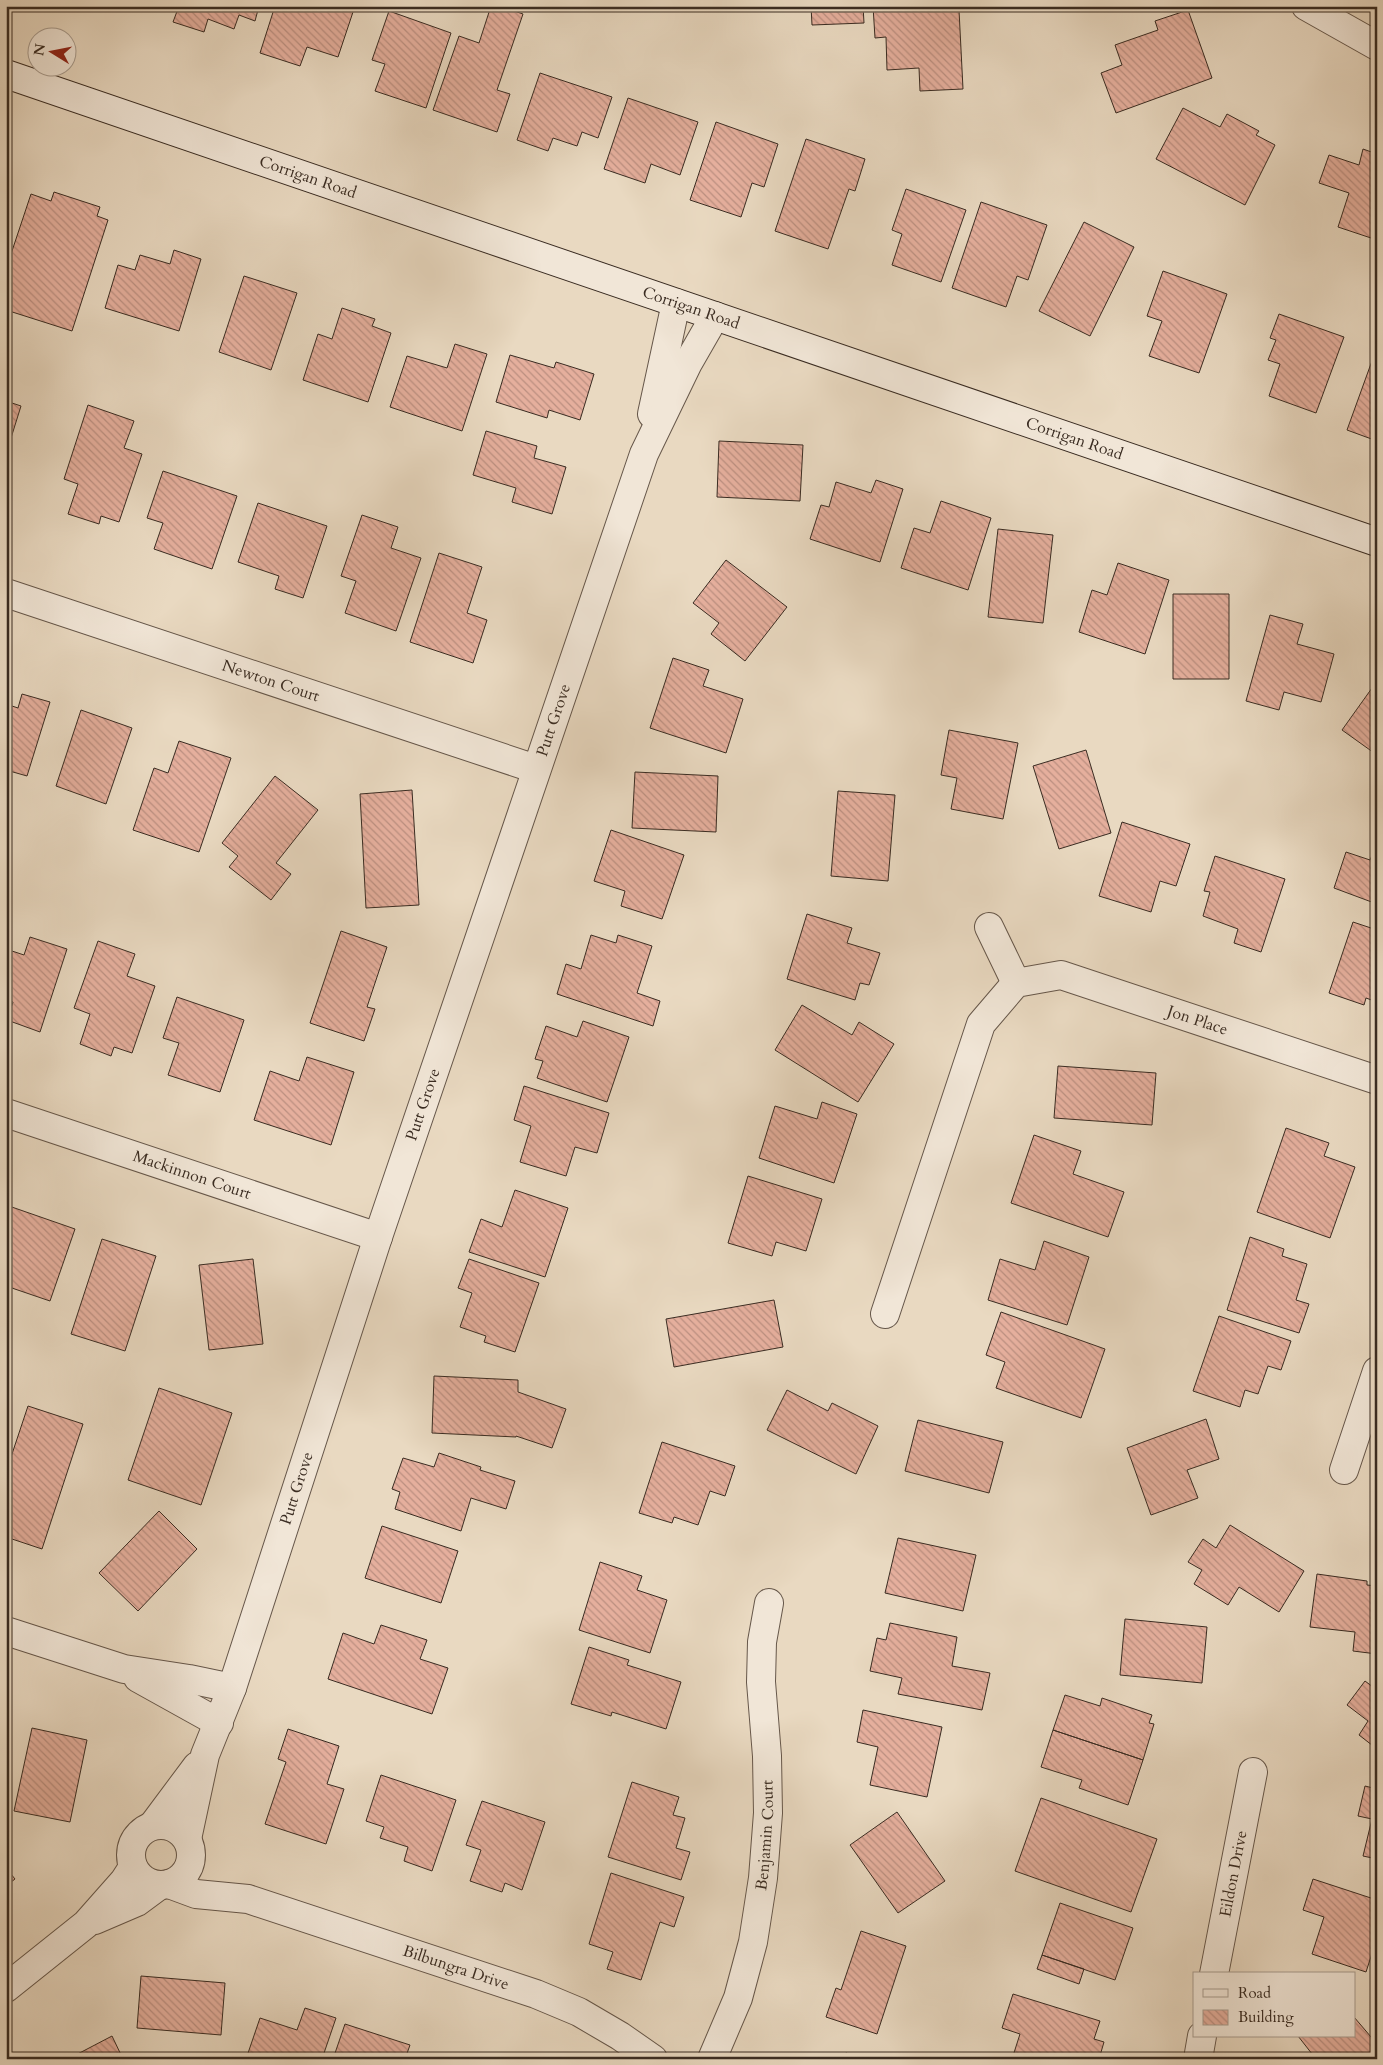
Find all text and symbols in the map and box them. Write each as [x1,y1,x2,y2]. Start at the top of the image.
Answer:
north arrow [28,28,78,78]
text: N [29,42,50,57]
street label: Corrigan Road [256,150,360,204]
street label: Corrigan Road [640,281,743,335]
street label: Corrigan Road [1023,412,1127,466]
street label: Newton Court [219,655,322,707]
street label: Putt Grove [531,681,576,759]
street label: Jon Place [1163,999,1231,1041]
street label: Putt Grove [400,1065,445,1144]
street label: Mackinnon Court [130,1145,254,1205]
street label: Putt Grove [275,1449,319,1528]
street label: Benjamin Court [750,1780,779,1892]
street label: Eildon Drive [1214,1829,1252,1919]
street label: Bilbungra Drive [400,1940,512,1995]
legend [1193,1972,1356,2038]
text: Road [1238,1983,1271,2003]
text: Building [1238,2007,1294,2027]

